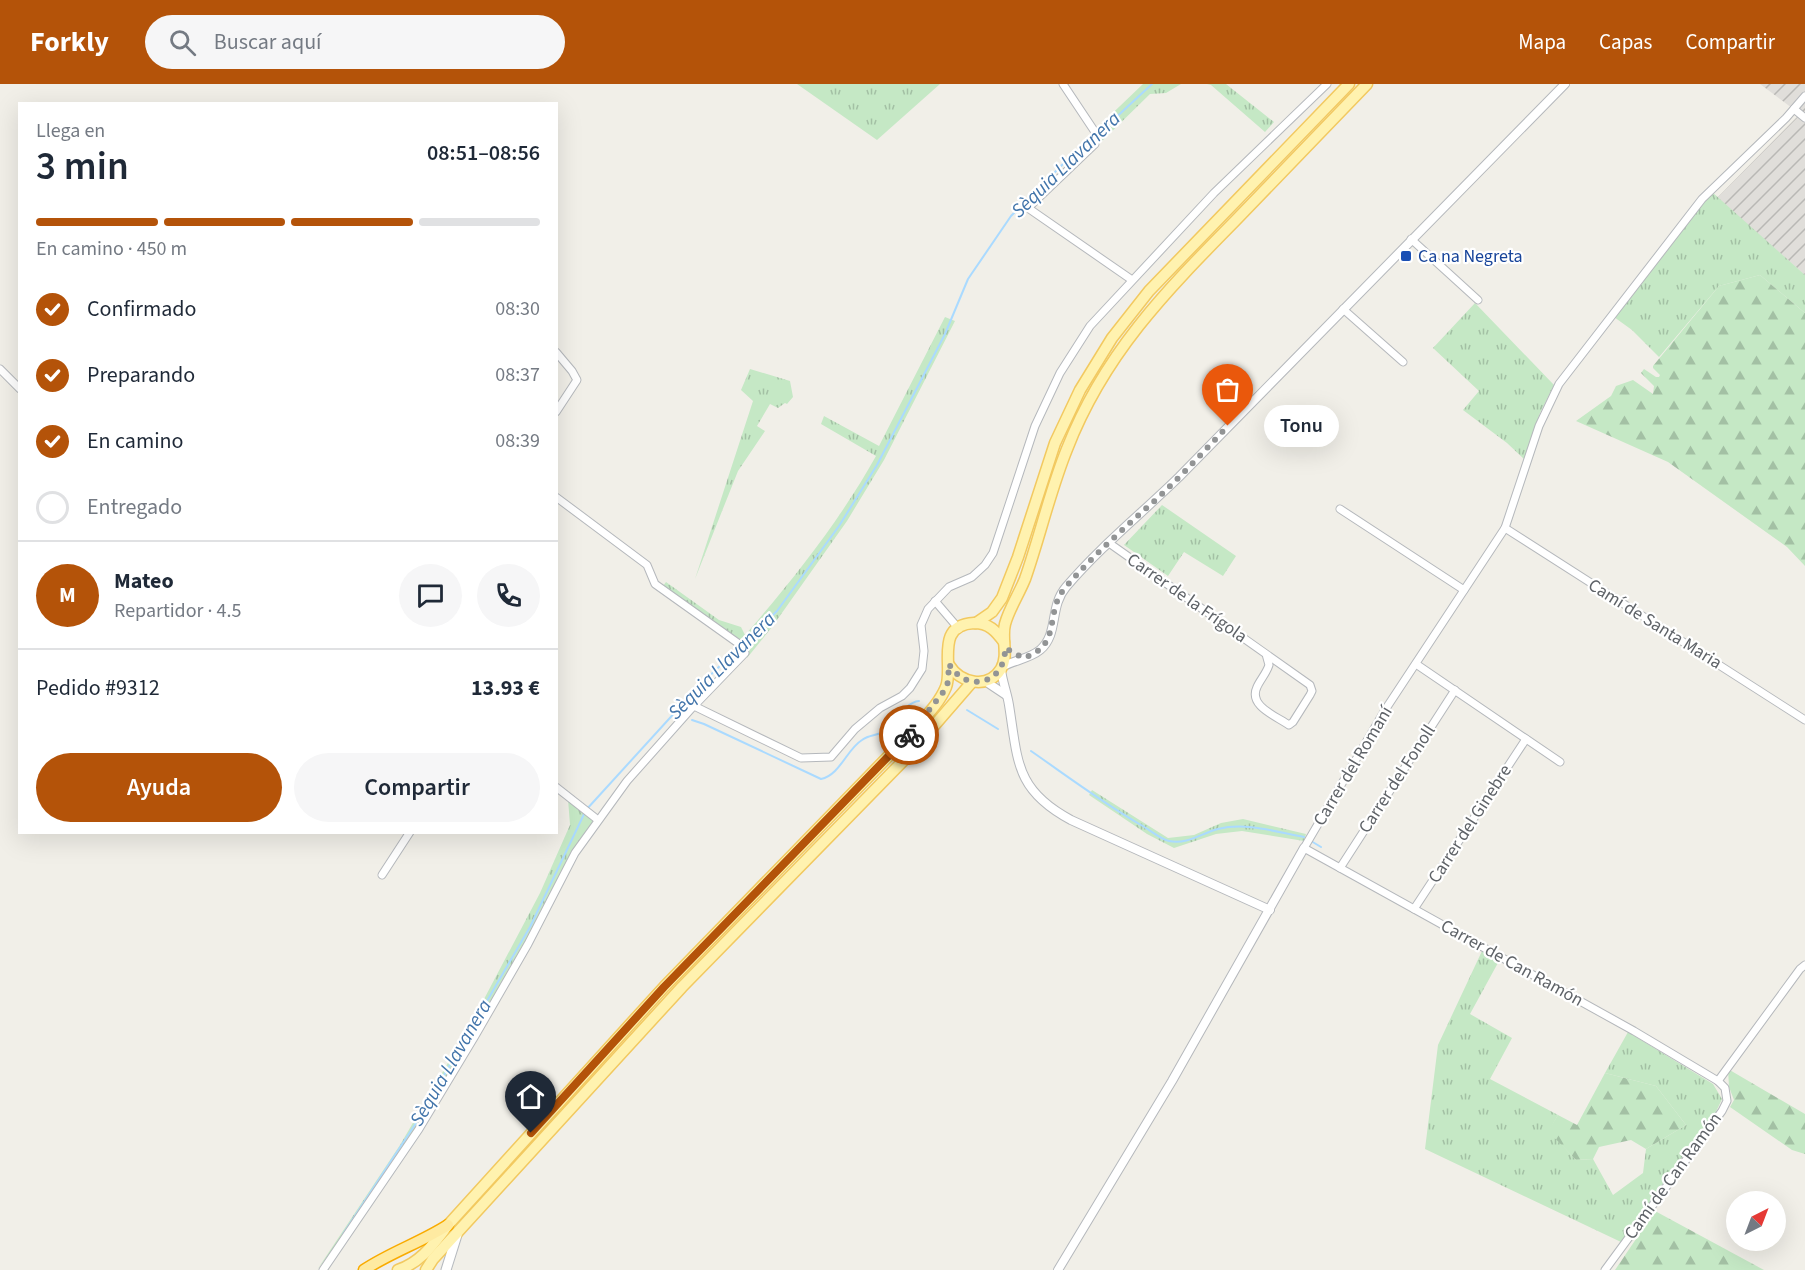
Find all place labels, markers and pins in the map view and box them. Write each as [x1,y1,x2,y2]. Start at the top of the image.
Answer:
place label: Ca na Negreta [1418,244,1523,269]
marker: Ca na Negreta [1399,249,1413,263]
pin [1202,364,1253,426]
callout: Tonu [1264,405,1339,447]
pin [505,1071,556,1133]

